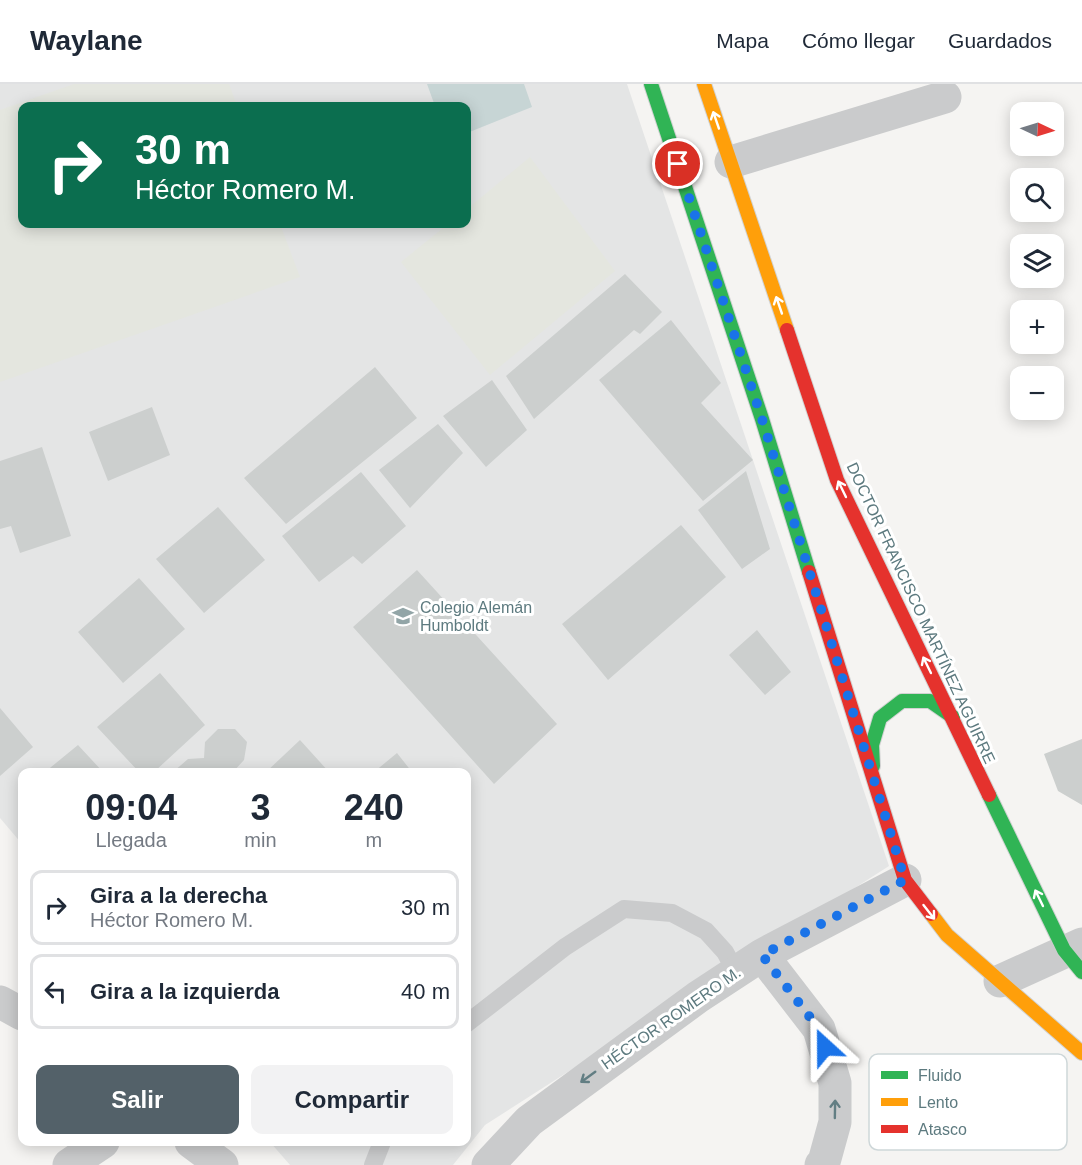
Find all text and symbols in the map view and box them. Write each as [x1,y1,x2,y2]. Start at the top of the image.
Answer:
text: Waylane [30,25,143,56]
text: Mapa [716,29,769,52]
text: Cómo llegar [802,29,915,52]
text: Guardados [948,29,1052,52]
north arrow [1010,102,1064,156]
map controls [1010,102,1064,420]
one-way arrow [710,111,721,130]
icon: right [36,126,114,204]
text: 30 m [135,126,231,173]
pin [652,138,703,189]
icon: arrive [661,147,694,180]
button: search [1010,168,1064,222]
text: Héctor Romero M. [135,175,356,205]
button: layers [1010,234,1064,288]
one-way arrow [772,296,783,315]
button: + [1010,300,1064,354]
button: − [1010,366,1064,420]
street label: DOCTOR FRANCISCO MARTÍNEZ AGUIRRE [844,459,999,766]
one-way arrow [836,481,847,499]
place label: Colegio Alemán Humboldt [420,599,532,634]
school or university icon: Colegio Alemán Humboldt [391,604,415,628]
one-way arrow [921,656,933,674]
text: 09:04 [85,787,177,828]
text: 3 [250,787,270,828]
text: 240 [344,787,404,828]
text: Llegada [96,829,167,851]
text: min [244,829,277,851]
text: m [365,829,382,851]
text: Gira a la derecha [90,883,267,908]
one-way arrow [1032,889,1044,907]
icon: right [39,891,72,924]
text: 30 m [401,895,450,920]
one-way arrow [923,904,936,920]
text: Héctor Romero M. [90,909,253,931]
street label: HÉCTOR ROMERO M. [598,963,744,1073]
icon: left [39,975,72,1008]
text: Gira a la izquierda [90,979,280,1004]
text: 40 m [401,979,450,1004]
position arrow [793,1015,857,1079]
legend [869,1054,1067,1150]
button: Salir [36,1065,239,1134]
button: Compartir [251,1065,453,1134]
text: Fluido [918,1067,962,1084]
one-way arrow [581,1071,597,1083]
text: Lento [918,1094,958,1111]
one-way arrow [829,1100,841,1120]
text: Atasco [918,1121,967,1138]

